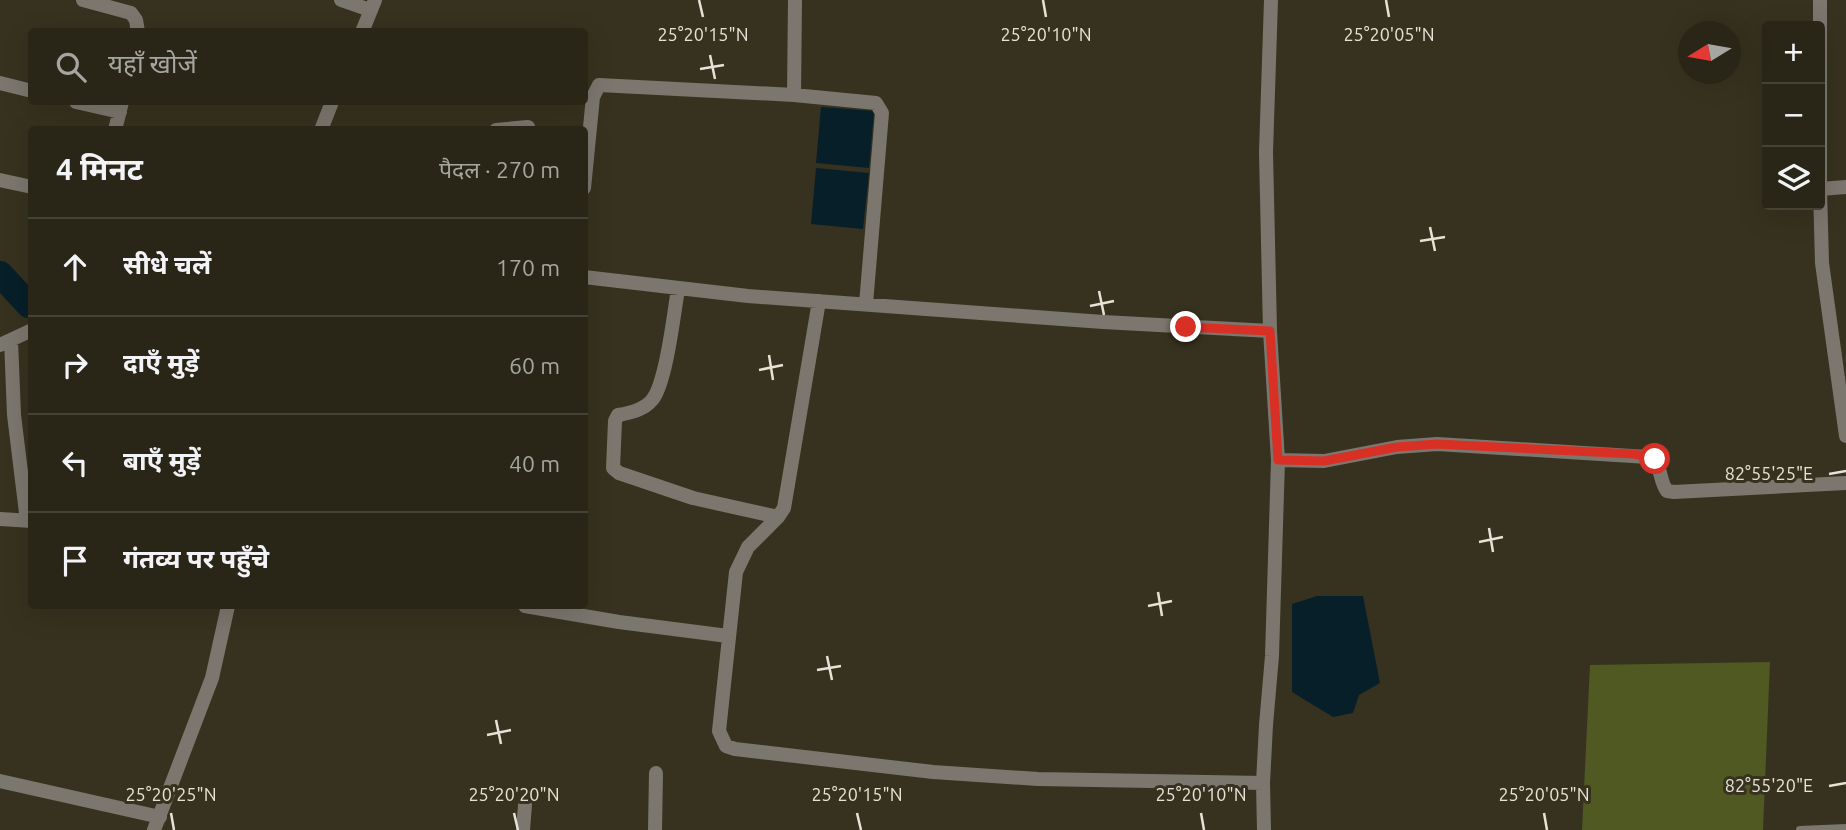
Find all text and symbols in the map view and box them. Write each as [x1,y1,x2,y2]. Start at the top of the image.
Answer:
north arrow [1678,21,1741,84]
map controls [1762,21,1825,210]
button: + [1762,21,1825,84]
text: 25°20'15"N [657,24,749,44]
text: 25°20'10"N [1000,24,1092,44]
text: 25°20'05"N [1343,24,1435,44]
search box [28,28,588,105]
icon: search [52,48,90,86]
text: यहाँ खोजें [108,49,197,78]
button: − [1762,84,1825,147]
button: layers [1762,147,1825,210]
text: 4 मिनट [56,152,143,186]
text: पैदल · 270 m [439,157,560,182]
icon: ahead [56,248,94,286]
text: सीधे चलें [123,250,211,279]
text: 170 m [496,255,560,280]
route end [1170,311,1201,342]
icon: right [56,346,94,384]
text: दाएँ मुड़ें [123,348,199,377]
text: 60 m [509,353,560,378]
route start [1639,443,1670,474]
icon: left [56,444,94,482]
text: बाएँ मुड़ें [123,446,200,475]
text: 40 m [509,451,560,476]
text: 82°55'25"E [1725,463,1813,483]
icon: arrive [56,542,94,580]
text: गंतव्य पर पहुँचे [123,544,269,573]
text: 82°55'20"E [1725,775,1813,795]
text: 25°20'25"N [125,784,217,804]
text: 25°20'20"N [468,784,560,804]
text: 25°20'15"N [811,784,903,804]
text: 25°20'10"N [1155,784,1247,804]
text: 25°20'05"N [1498,784,1590,804]

